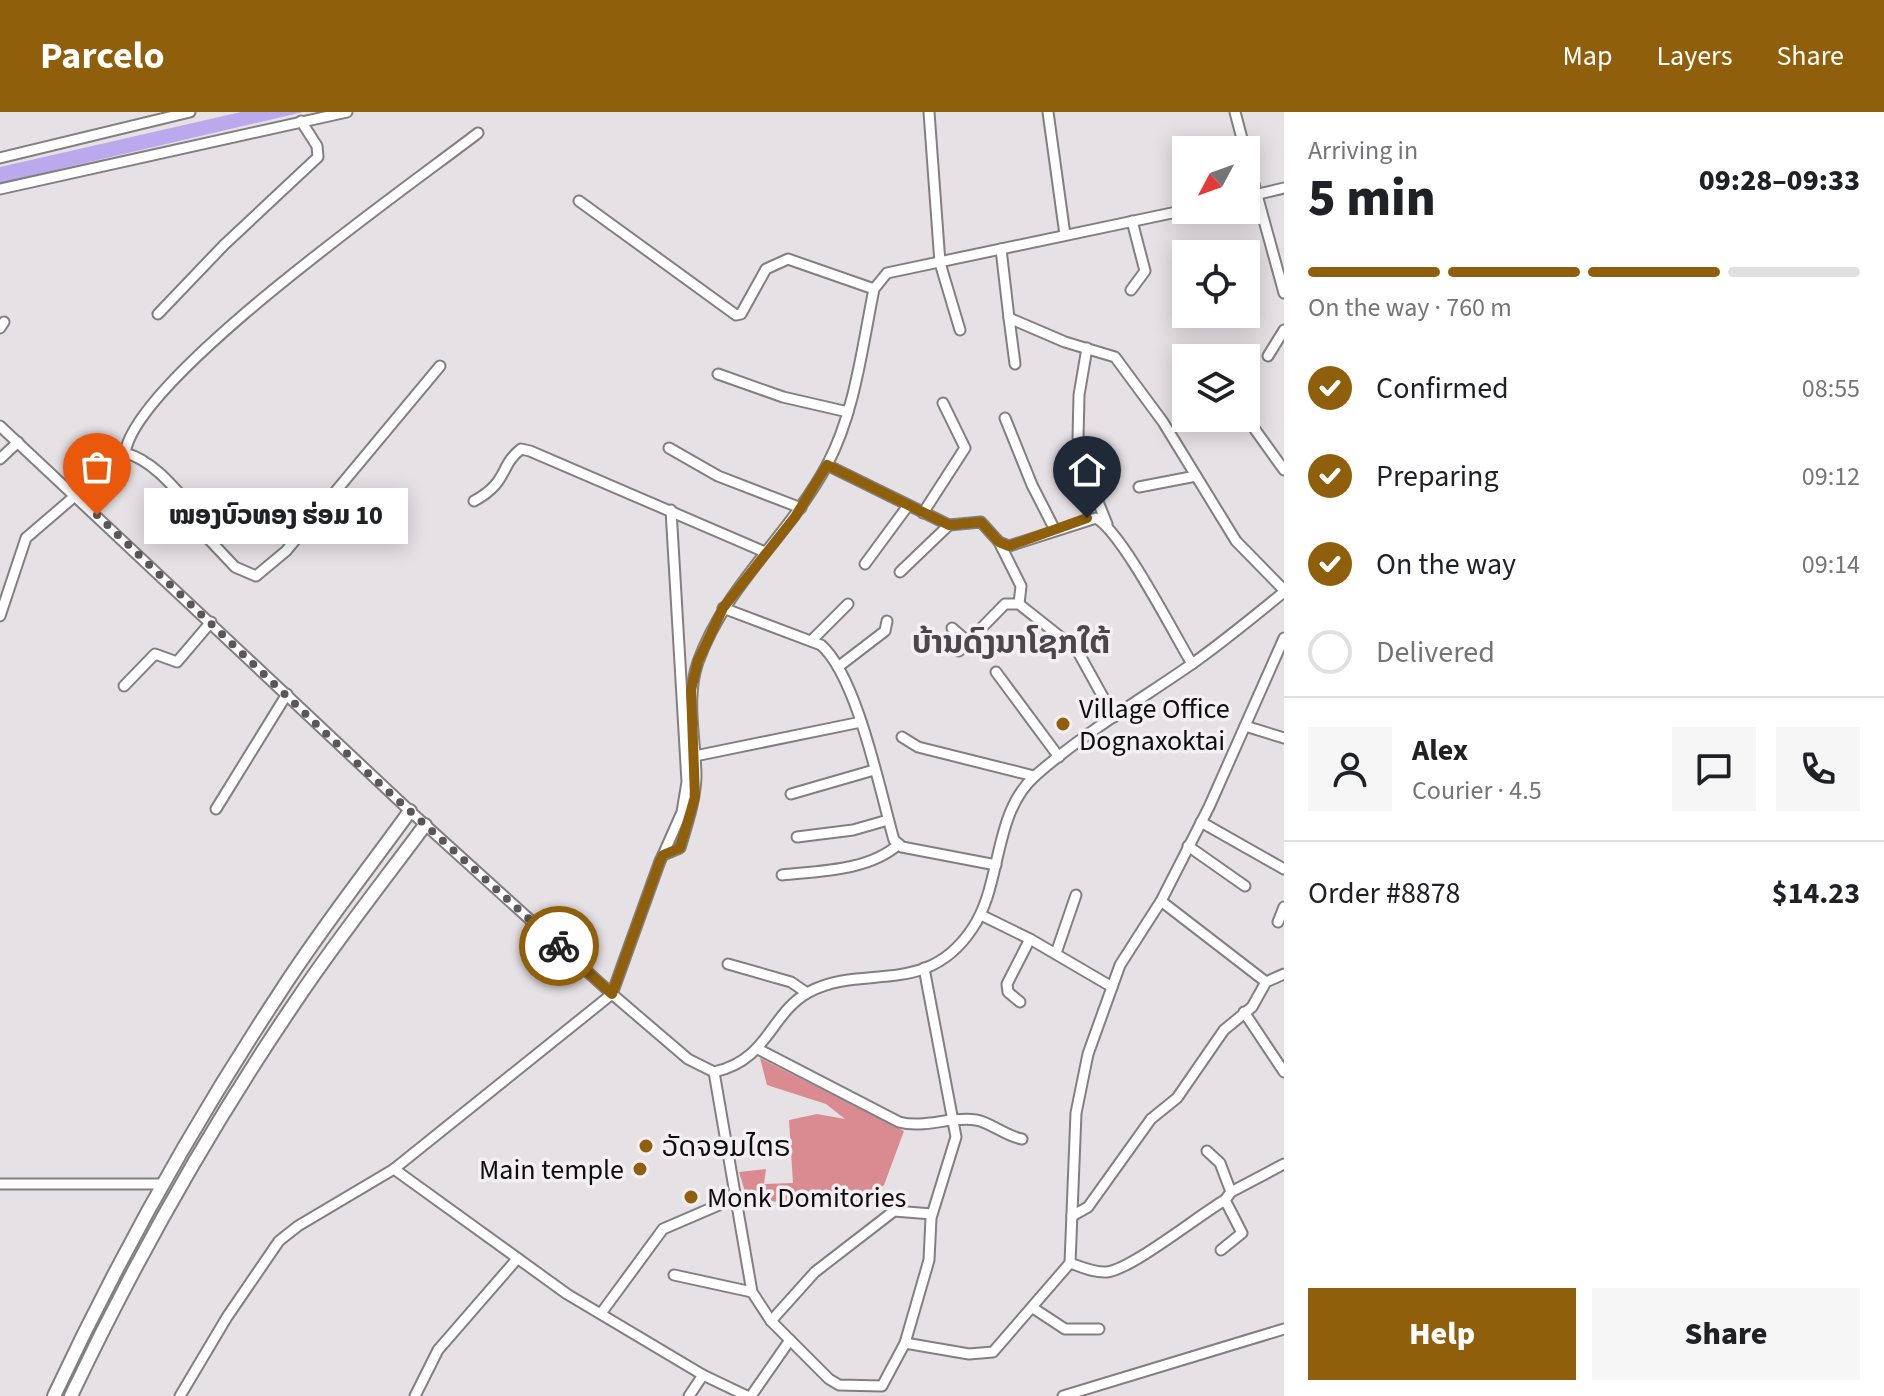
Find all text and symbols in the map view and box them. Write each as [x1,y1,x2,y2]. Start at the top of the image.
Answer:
text: Parcelo [40,29,165,83]
text: Map [1562,36,1612,76]
text: Layers [1656,36,1732,76]
text: Share [1776,36,1844,76]
text: Arriving in [1308,132,1418,169]
north arrow [1172,136,1260,224]
map controls [1172,136,1260,432]
text: 09:28–09:33 [1699,159,1860,202]
text: 5 min [1308,162,1436,236]
button: locate [1172,240,1260,328]
text: On the way · 760 m [1308,289,1512,326]
button: layers [1172,344,1260,432]
icon: check [1308,366,1352,410]
text: Confirmed [1376,367,1509,410]
text: 08:55 [1802,370,1860,407]
pin [63,433,131,515]
pin [1053,436,1121,518]
icon: bag [75,445,119,489]
icon: home [1065,448,1109,492]
icon: check [1308,454,1352,498]
text: Preparing [1376,455,1499,498]
text: 09:12 [1802,458,1860,495]
callout: ໝອງບົວທອງ ຮ່ອມ 10 [145,487,409,543]
text: ໝອງບົວທອງ ຮ່ອມ 10 [169,497,383,534]
icon: check [1308,542,1352,586]
text: On the way [1376,543,1516,586]
text: 09:14 [1802,546,1860,583]
district label: ບ້ານດົງນາໂຊກໃຕ້ [912,620,1111,666]
text: Delivered [1376,631,1495,674]
place label: Village Office Dognaxoktai [1079,689,1230,761]
marker: Village Office Dognaxoktai [1054,715,1072,733]
button: person [1308,727,1392,811]
button: chat [1672,727,1756,811]
button: phone [1776,727,1860,811]
text: Alex [1412,729,1468,772]
text: Courier · 4.5 [1412,772,1542,809]
text: Order #8878 [1308,872,1461,915]
text: $14.23 [1772,872,1860,915]
courier [519,906,599,986]
icon: bike [537,924,581,968]
place label: ວັດຈອມໄຕຣ [662,1127,791,1167]
marker: ວັດຈອມໄຕຣ [637,1137,655,1155]
place label: Main temple [479,1150,624,1190]
marker: Main temple [631,1160,649,1178]
place label: Monk Domitories [707,1178,906,1218]
marker: Monk Domitories [682,1188,700,1206]
button: Help [1308,1288,1576,1380]
button: Share [1592,1288,1860,1380]

